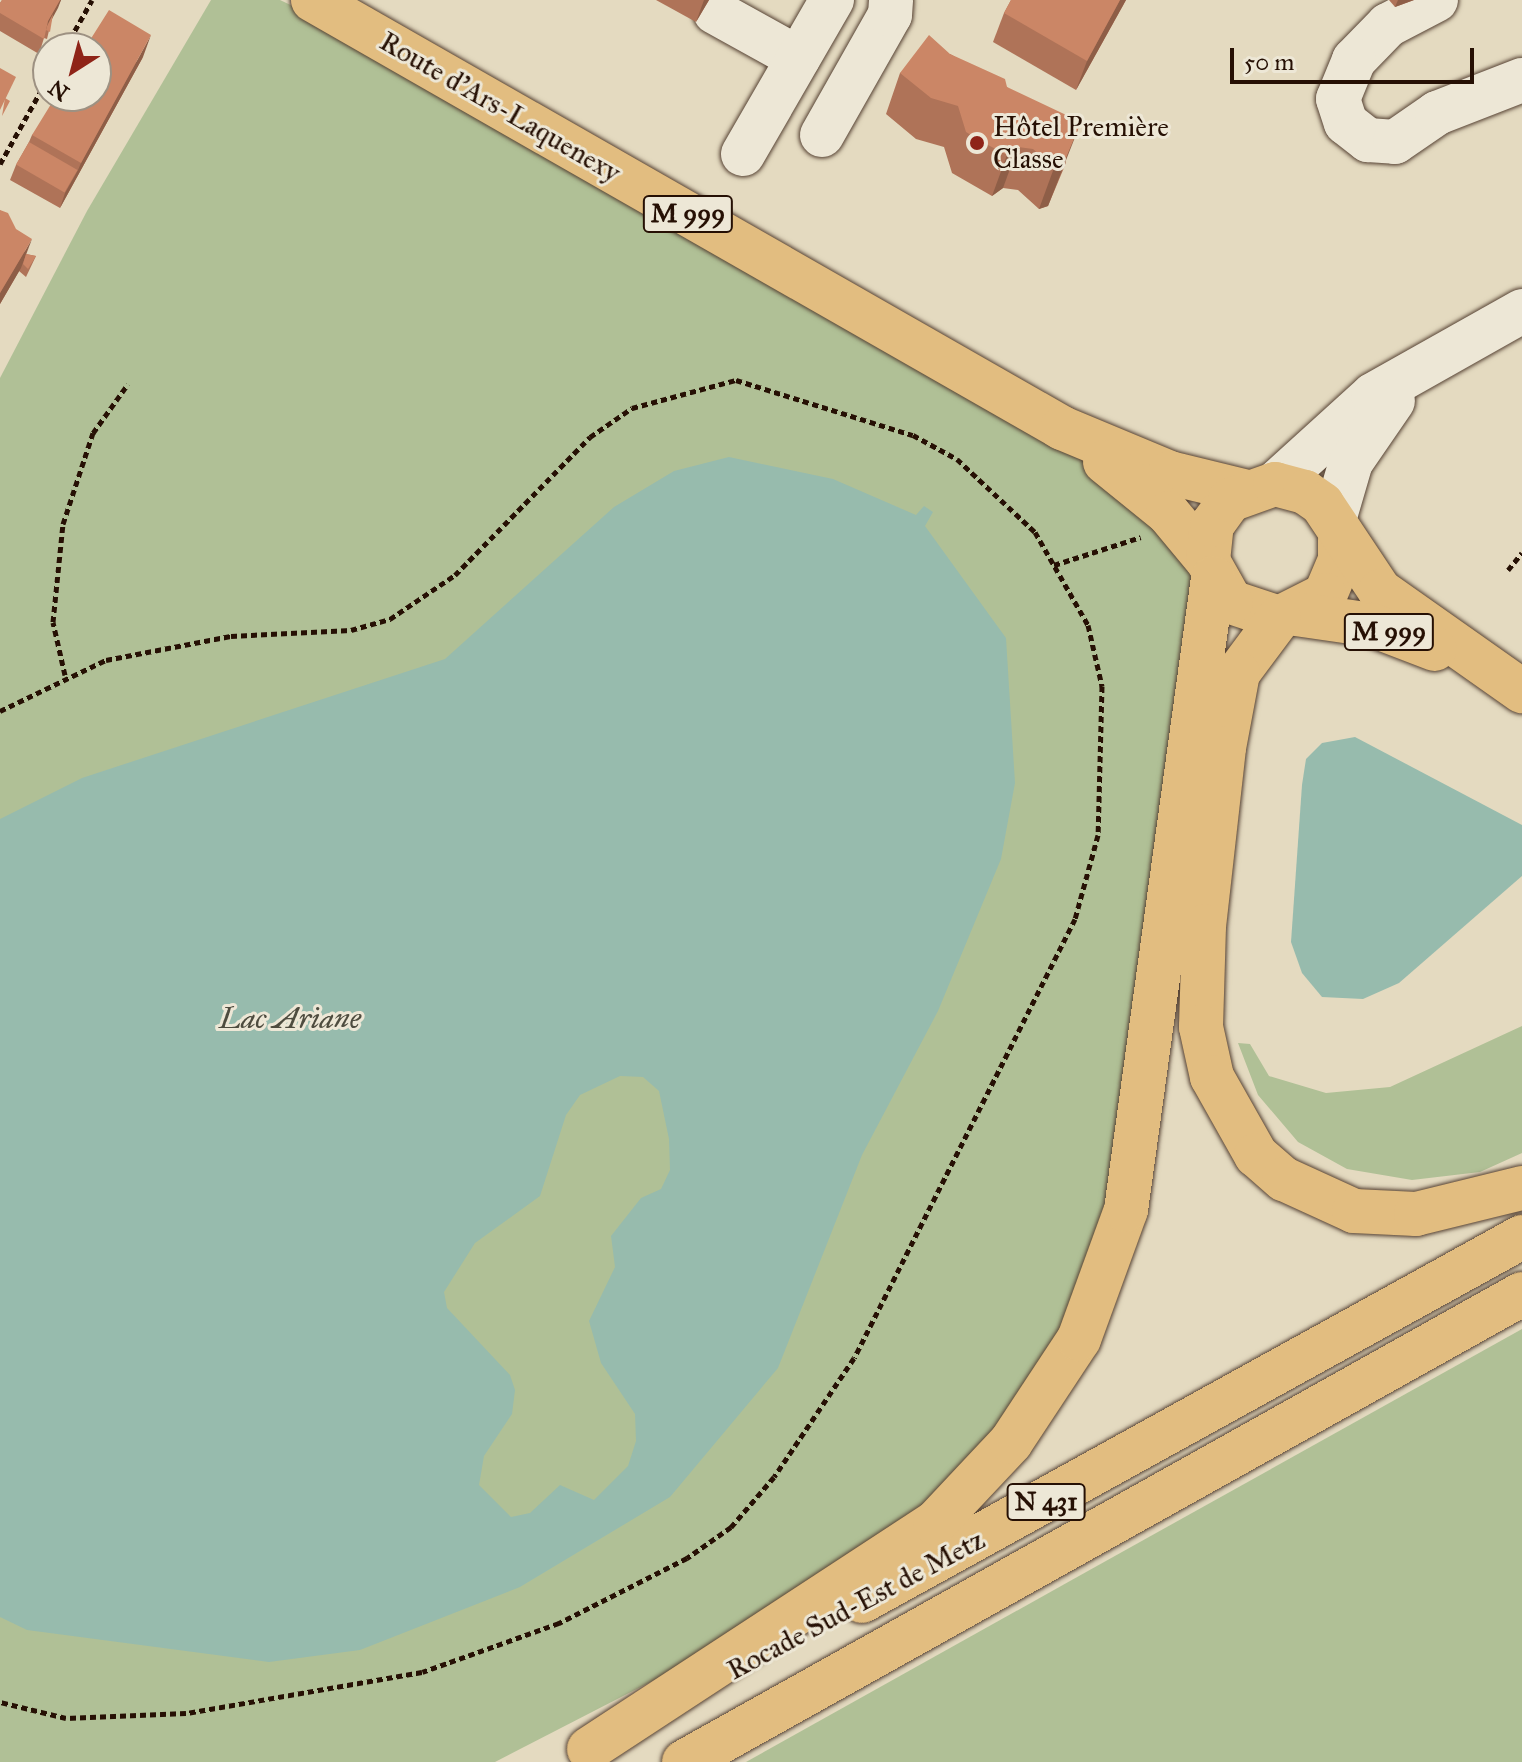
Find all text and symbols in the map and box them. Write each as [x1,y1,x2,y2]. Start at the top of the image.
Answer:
street label: Route d'Ars-Laquenexy [374,24,626,190]
north arrow [32,32,112,112]
scale bar [1234,32,1478,82]
text: 50 m [1244,47,1294,77]
text: N [43,74,74,107]
place label: Hôtel Première Classe [993,110,1169,176]
marker: Hôtel Première Classe [968,134,986,152]
road number: M 999 [642,192,734,236]
road number: M 999 [1343,610,1435,654]
water label: Lac Ariane [219,1000,361,1036]
road number: N 431 [1006,1480,1086,1524]
street label: Rocade Sud-Est de Metz [721,1523,991,1687]

